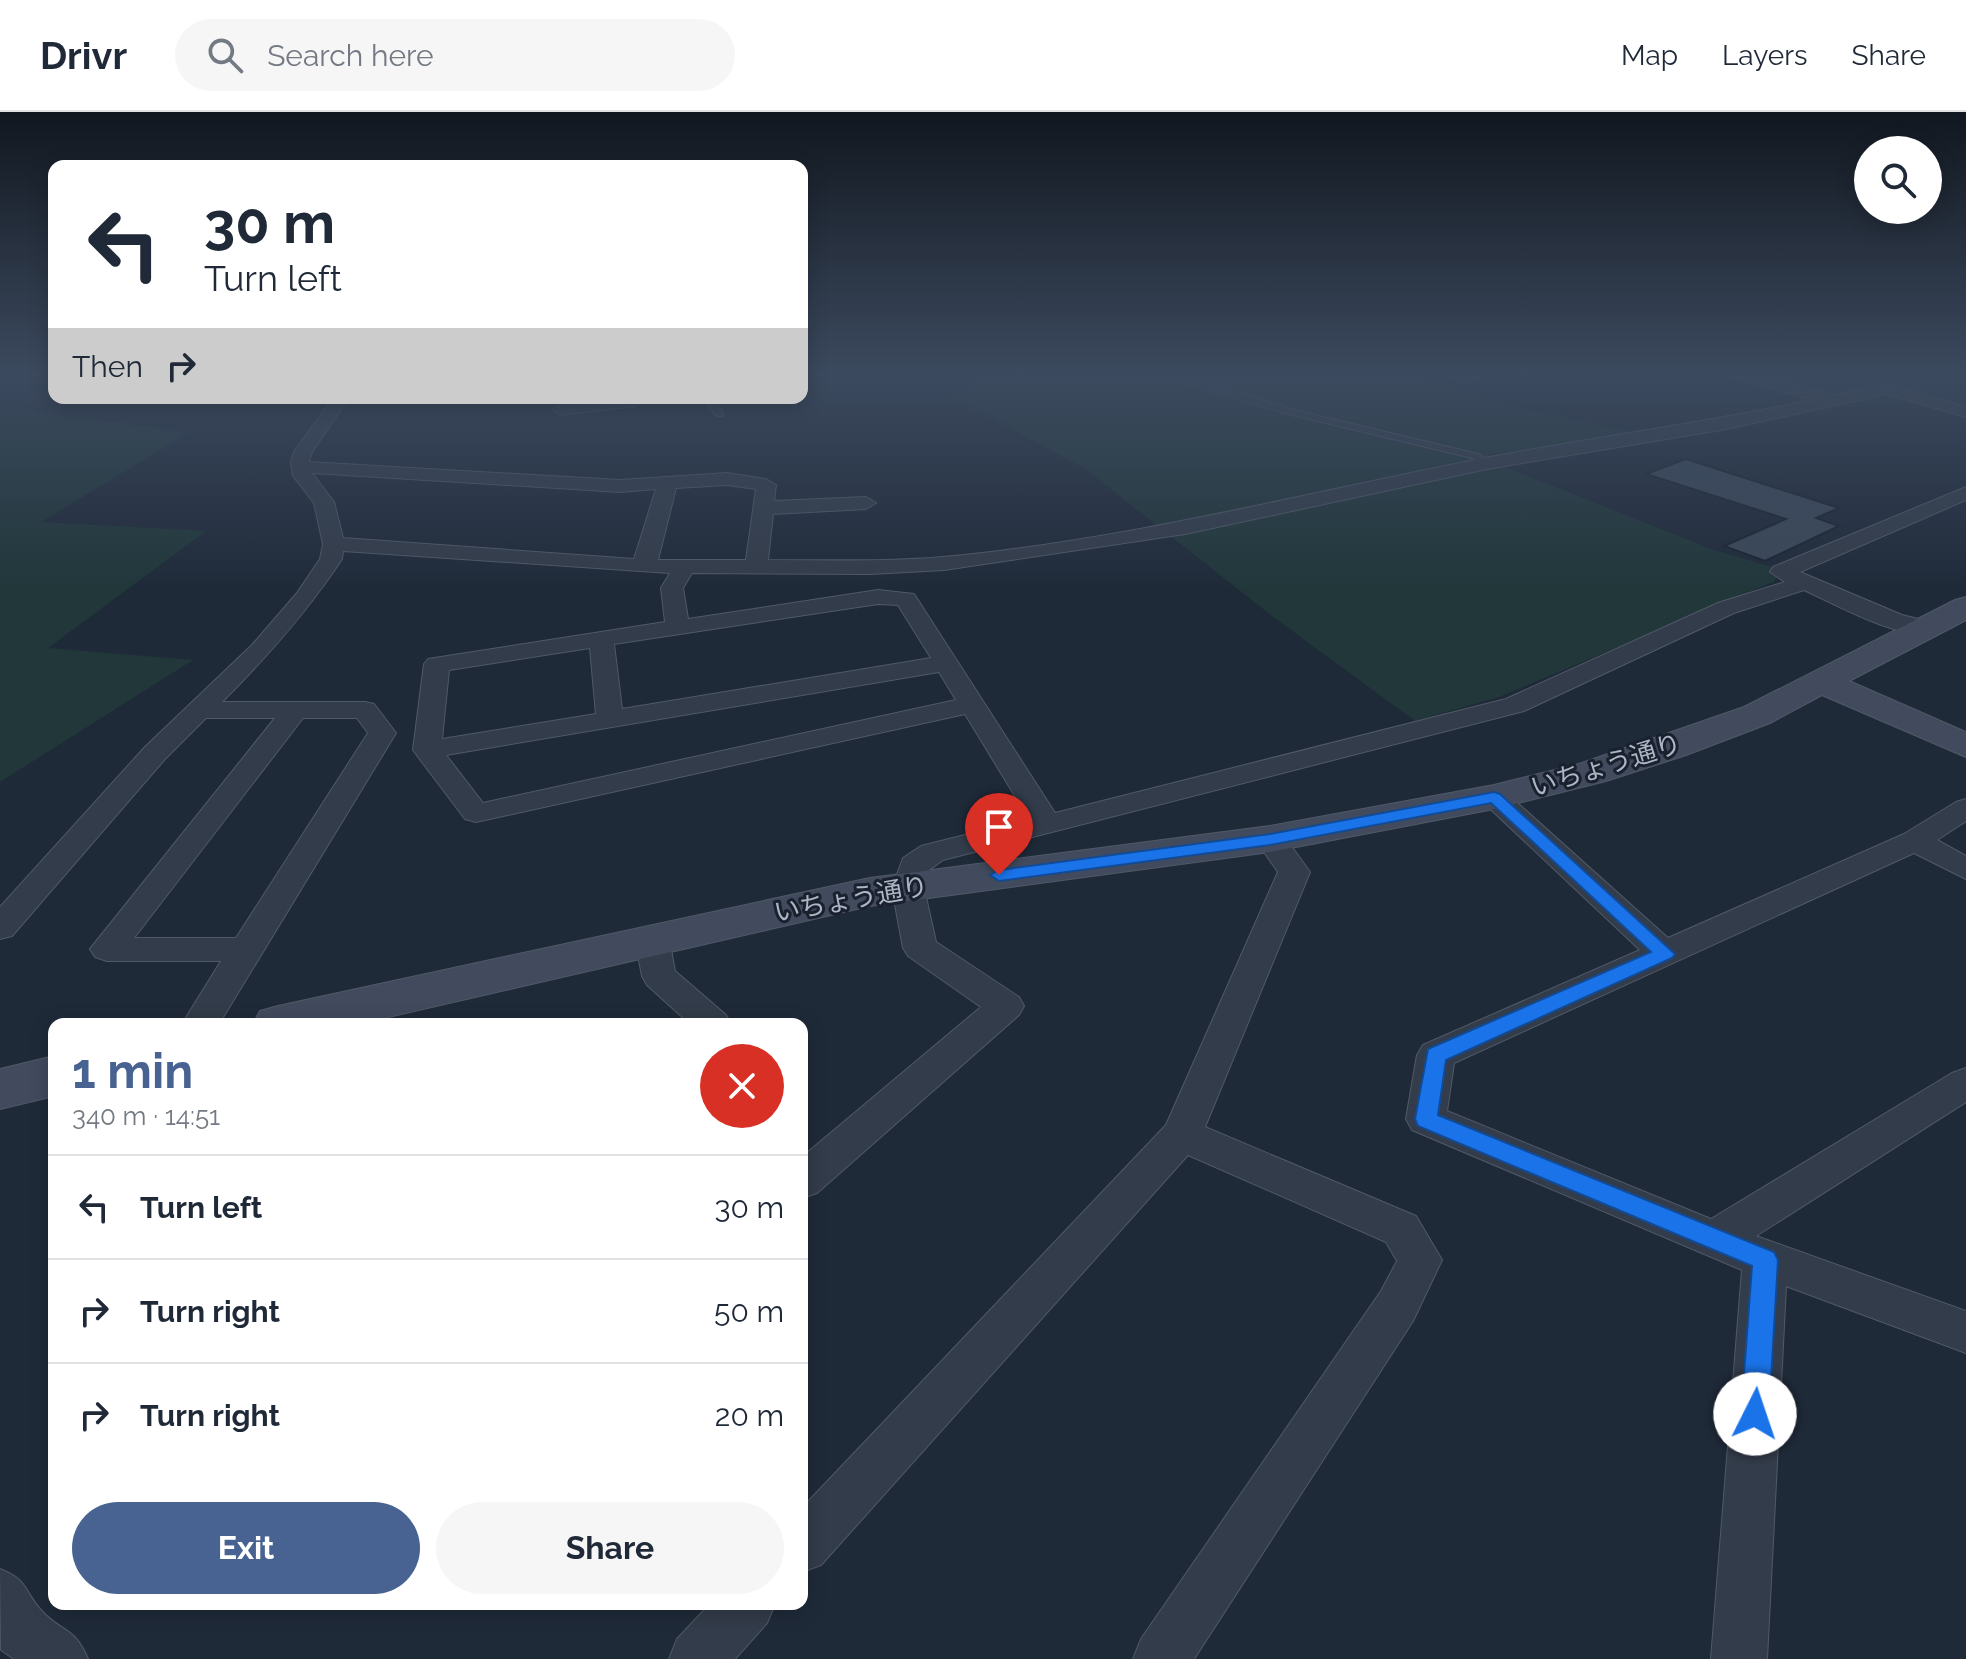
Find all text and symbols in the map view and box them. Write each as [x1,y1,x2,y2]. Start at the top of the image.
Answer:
search box [175,19,735,91]
text: Drivr [40,33,127,78]
icon: search [203,33,247,77]
text: Search here [267,38,434,73]
text: Map [1621,39,1678,72]
text: Layers [1722,39,1808,72]
text: Share [1852,39,1926,72]
map controls [1854,136,1942,224]
button: search [1854,136,1942,224]
text: 30 m [204,190,335,256]
icon: left [72,192,176,296]
text: Turn left [204,257,342,299]
icon: right [159,344,203,388]
text: Then [72,349,143,384]
street label: いちょう通り [1527,728,1685,802]
pin [965,793,1033,875]
icon: arrive [977,805,1021,849]
street label: いちょう通り [772,871,930,927]
text: 1 min [72,1043,193,1099]
button: close [700,1044,784,1128]
text: 340 m · 14:51 [72,1101,220,1131]
icon: left [72,1185,116,1229]
text: Turn left [140,1190,262,1225]
text: 30 m [714,1190,784,1225]
icon: right [72,1289,116,1333]
text: Turn right [140,1294,280,1329]
text: 50 m [714,1294,784,1329]
position arrow [1713,1372,1797,1456]
icon: right [72,1393,116,1437]
text: Turn right [140,1398,280,1433]
text: 20 m [715,1398,784,1433]
button: Exit [72,1502,420,1594]
button: Share [436,1502,784,1594]

